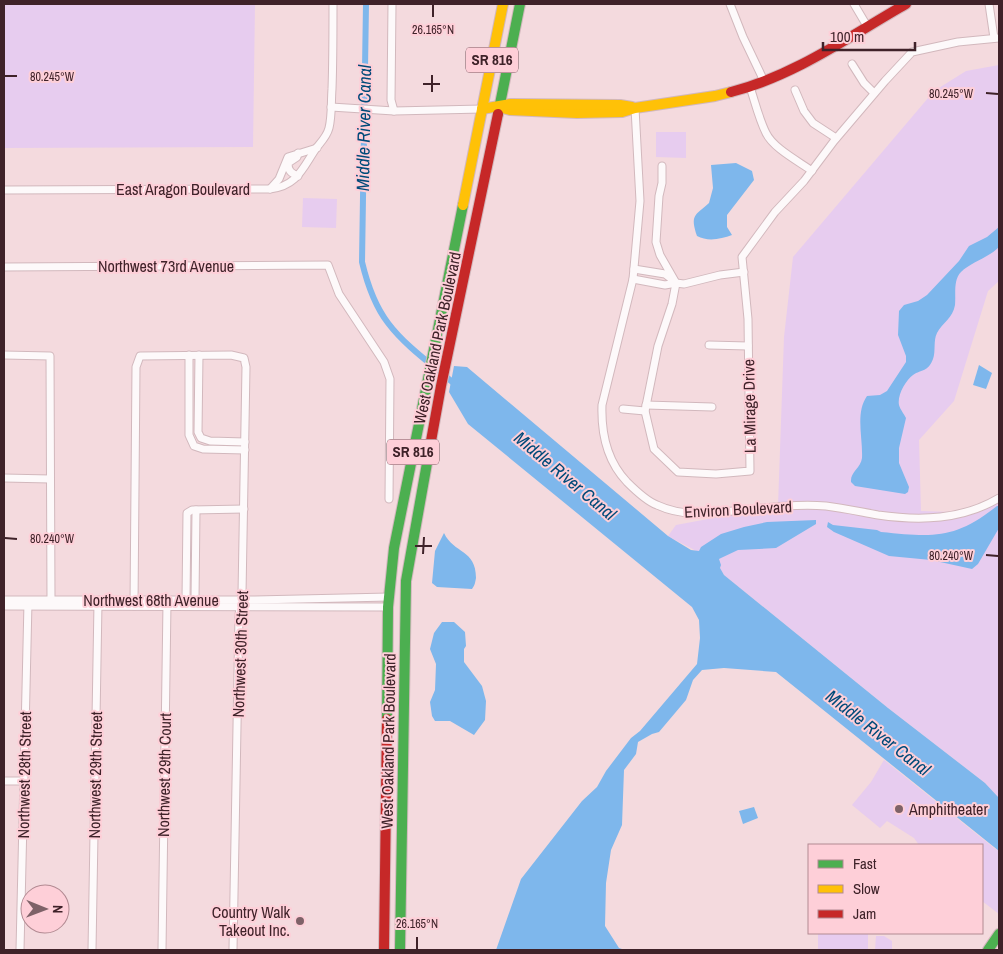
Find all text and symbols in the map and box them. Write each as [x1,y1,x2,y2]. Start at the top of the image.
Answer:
scale bar [823,20,916,52]
text: 26.165°N [412,22,454,38]
text: 100 m [830,26,864,47]
road number: SR 816 [466,48,518,72]
water label: Middle River Canal [350,64,377,191]
text: 80.245°W [30,69,75,85]
text: 80.245°W [929,86,974,102]
street label: East Aragon Boulevard [116,178,250,200]
street label: West Oakland Park Boulevard [408,250,466,426]
street label: Northwest 73rd Avenue [98,255,234,277]
street label: La Mirage Drive [737,359,761,453]
water label: Middle River Canal [509,425,622,526]
road number: SR 816 [387,440,439,464]
street label: Environ Boulevard [684,495,792,523]
text: 80.240°W [30,531,75,547]
text: 80.240°W [929,548,974,564]
street label: Northwest 68th Avenue [83,589,219,611]
street label: Northwest 30th Street [227,590,253,718]
street label: West Oakland Park Boulevard [375,653,401,829]
water label: Middle River Canal [821,684,936,782]
street label: Northwest 28th Street [12,711,36,839]
street label: Northwest 29th Street [83,711,107,839]
street label: Northwest 29th Court [152,712,176,837]
place label: Amphitheater [908,798,988,820]
marker: Amphitheater [893,803,905,815]
legend [808,844,983,934]
text: Fast [853,853,877,874]
text: Slow [853,878,880,899]
north arrow [20,884,70,934]
place label: Country Walk Takeout Inc. [212,901,290,941]
text: Jam [853,903,876,924]
text: N [49,905,67,914]
marker: Country Walk Takeout Inc. [294,915,306,927]
text: 26.165°N [396,916,438,932]

